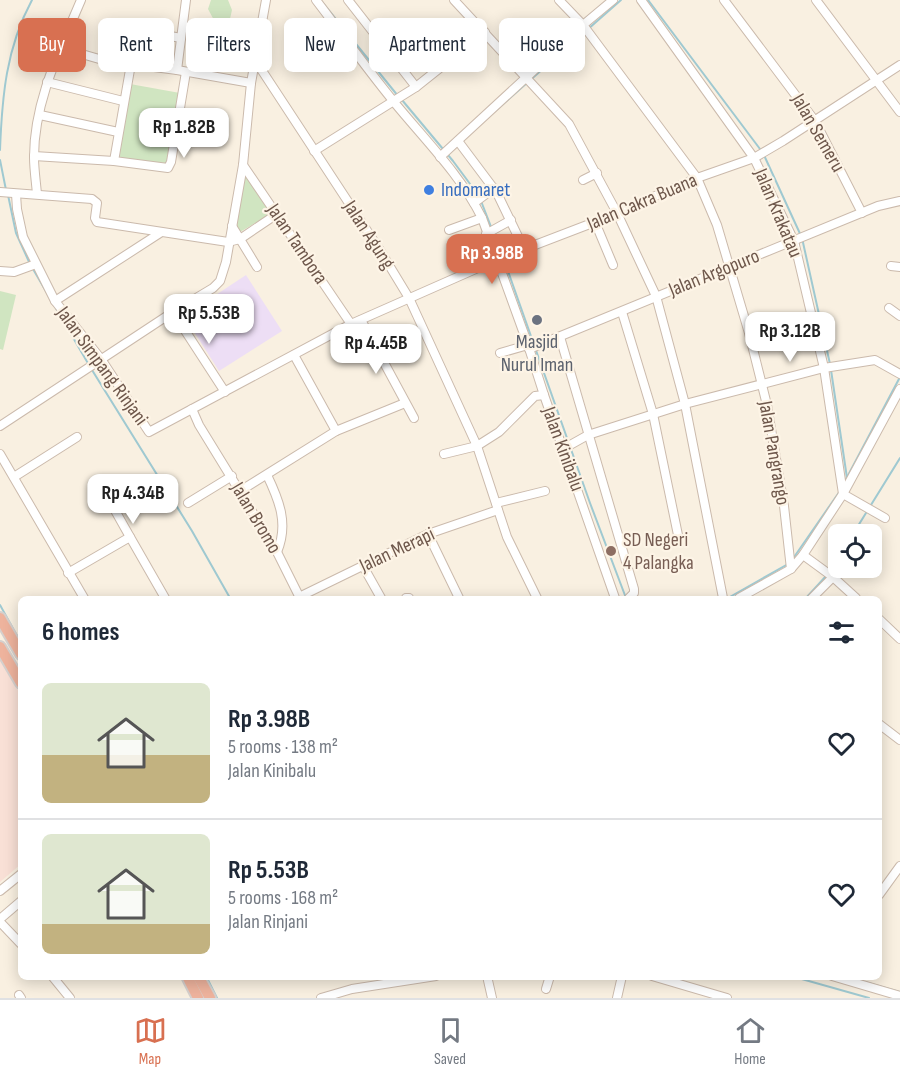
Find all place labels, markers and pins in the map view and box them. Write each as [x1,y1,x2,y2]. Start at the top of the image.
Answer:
pin: Rp 1.82B [122,108,246,159]
place label: Indomaret [441,178,510,202]
marker: Indomaret [422,183,436,197]
pin: Rp 3.98B [430,234,554,285]
pin: Rp 5.53B [147,294,271,345]
pin: Rp 3.12B [728,312,852,363]
marker: Masjid Nurul Iman [530,313,544,327]
pin: Rp 4.45B [314,324,438,375]
place label: Masjid Nurul Iman [501,330,573,377]
pin: Rp 4.34B [71,474,195,525]
place label: SD Negeri 4 Palangka [623,528,694,575]
marker: SD Negeri 4 Palangka [604,544,618,558]

